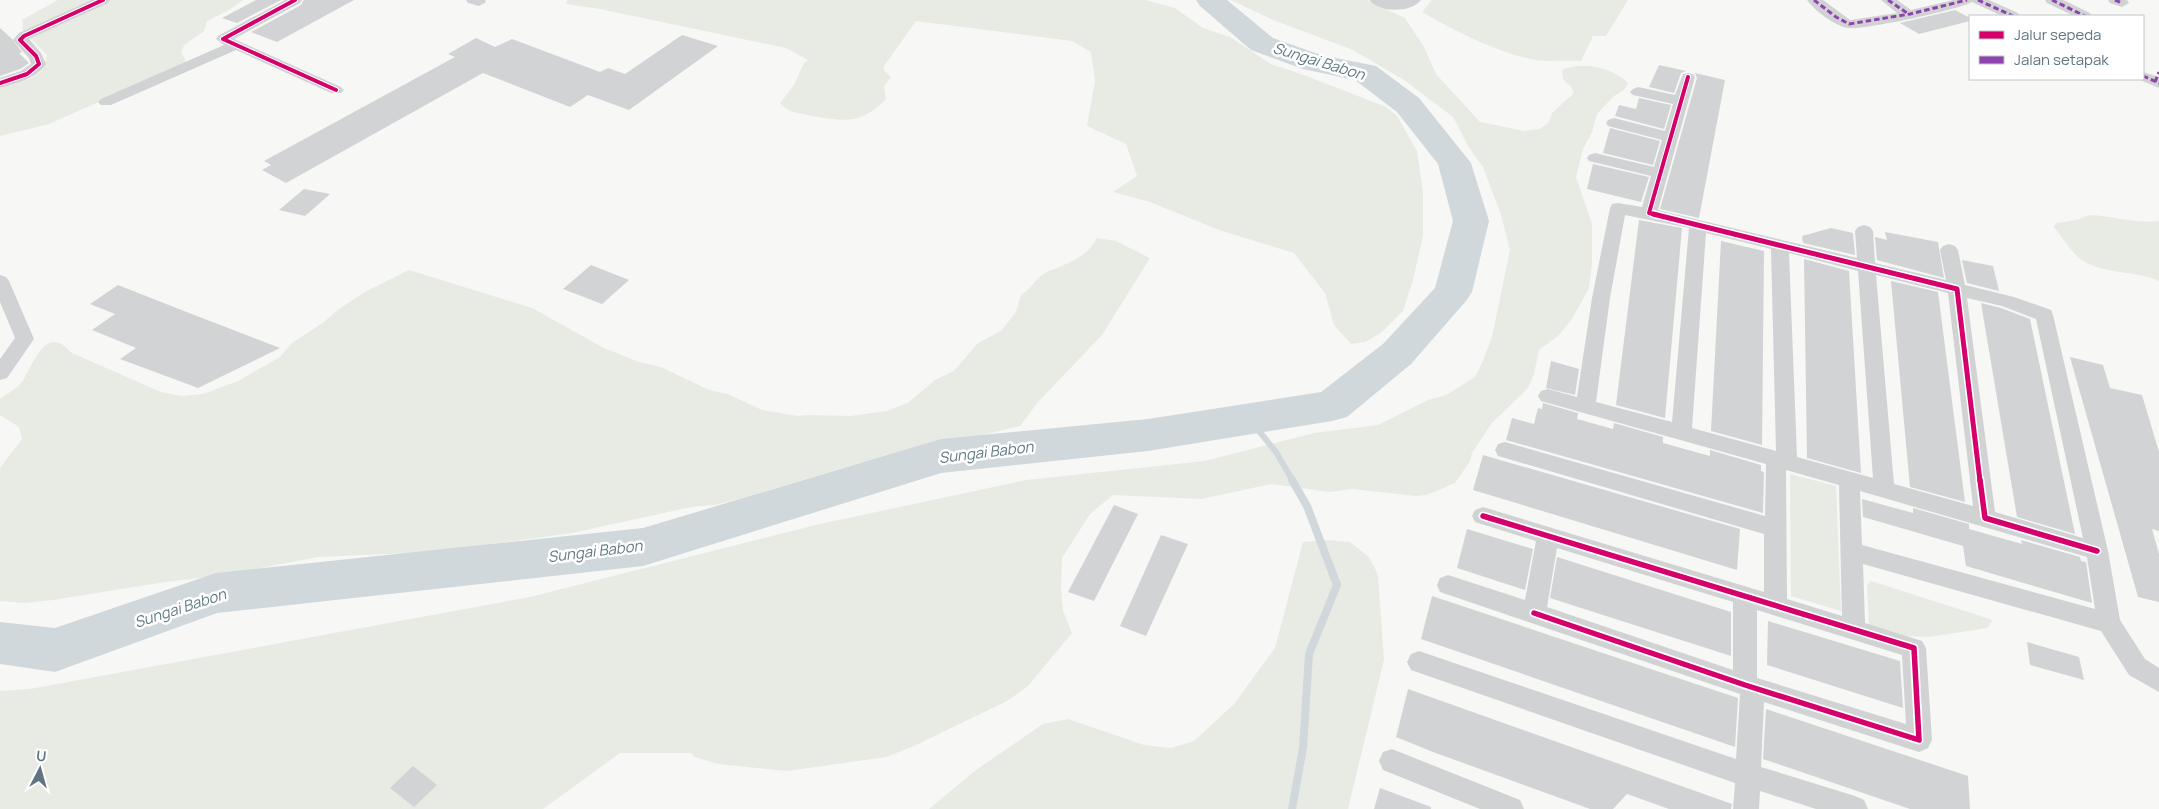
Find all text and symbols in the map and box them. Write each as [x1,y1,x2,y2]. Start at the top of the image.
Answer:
legend [1969,15,2144,80]
text: Jalur sepeda [2014,24,2101,45]
water label: Sungai Babon [1271,37,1369,85]
text: Jalan setapak [2014,49,2109,70]
water label: Sungai Babon [938,436,1035,468]
water label: Sungai Babon [547,535,644,567]
water label: Sungai Babon [132,583,229,633]
north arrow [15,744,65,794]
text: U [35,746,47,766]

